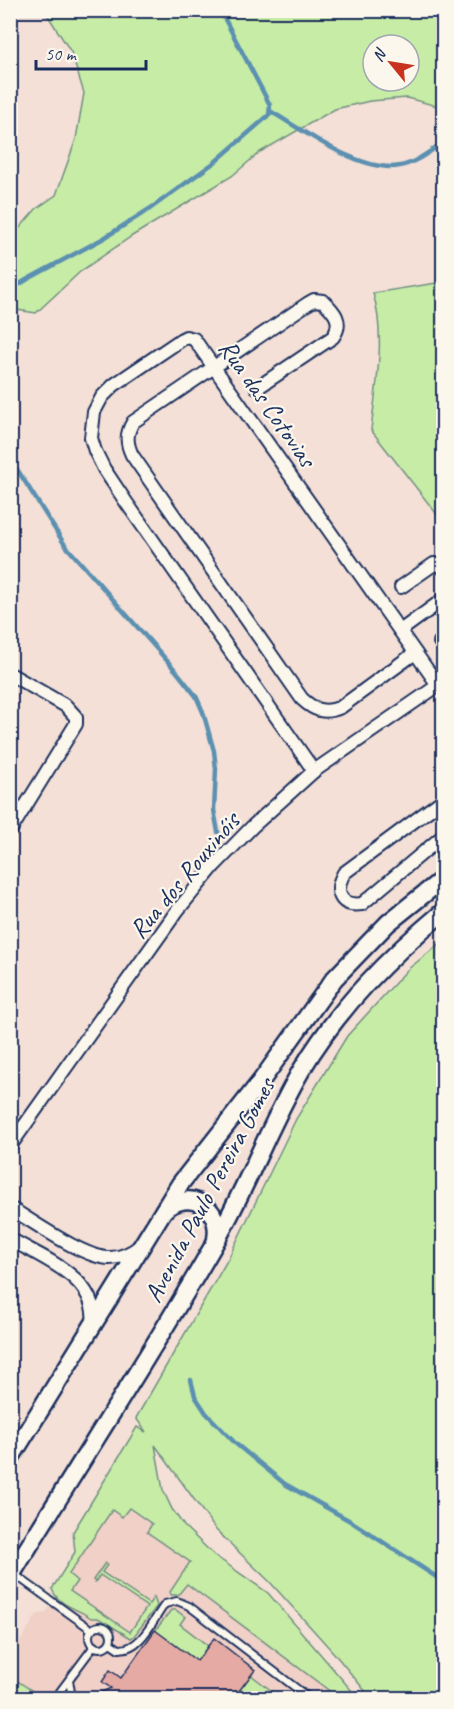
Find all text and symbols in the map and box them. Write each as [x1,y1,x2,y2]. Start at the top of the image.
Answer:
scale bar [36,33,146,71]
north arrow [361,33,421,93]
text: 50 m [45,43,78,65]
text: N [368,44,392,65]
street label: Rua das Cotovias [211,333,325,475]
street label: Rua dos Rouxinóis [122,804,248,945]
street label: Avenida Paulo Pereira Gomes [136,1071,284,1308]

